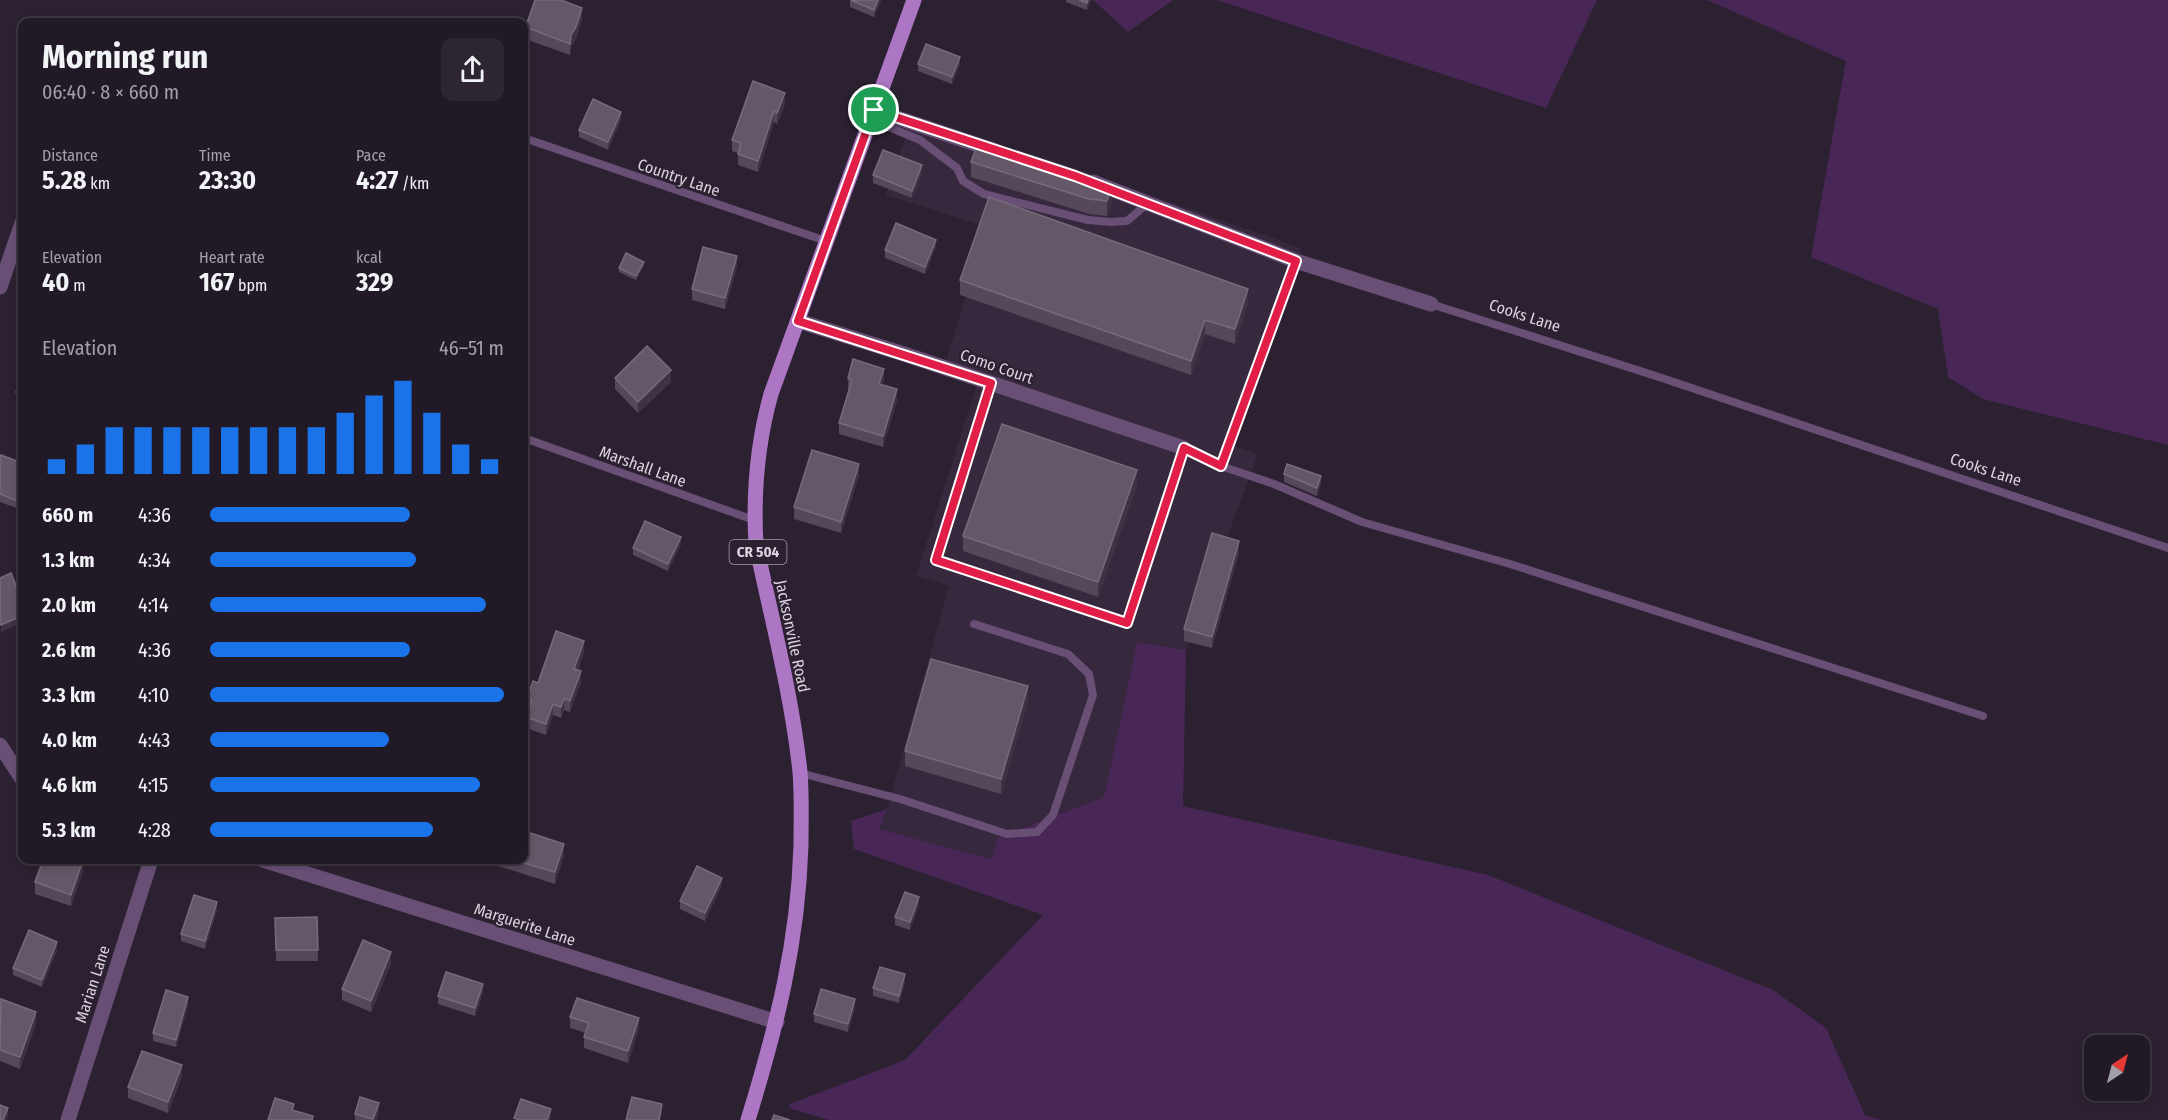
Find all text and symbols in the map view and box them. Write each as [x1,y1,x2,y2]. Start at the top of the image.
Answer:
text: Morning run [42,37,208,77]
button: share [441,38,504,101]
text: 06:40 · 8 × 660 m [42,80,179,104]
pin [848,84,899,135]
icon: arrive [857,93,890,126]
text: Distance [42,146,98,165]
text: Time [199,146,231,165]
text: Pace [356,146,386,165]
street label: Country Lane [635,155,723,200]
text: 5.28 [42,165,87,196]
text: 23:30 [199,165,256,196]
text: 4:27 [356,165,398,196]
text: km [87,174,110,193]
text: /km [398,174,429,193]
text: Elevation [42,248,102,267]
text: Heart rate [199,248,265,267]
text: kcal [356,248,382,267]
text: 40 [42,267,70,298]
text: 167 [199,267,234,298]
text: 329 [356,267,393,298]
text: m [70,276,86,295]
text: bpm [234,276,267,295]
street label: Cooks Lane [1487,295,1563,336]
text: Elevation [42,336,117,360]
text: 46–51 m [439,336,504,360]
street label: Como Court [958,345,1037,388]
street label: Marshall Lane [597,442,689,491]
street label: Cooks Lane [1948,449,2024,490]
text: 660 m [42,503,93,527]
text: 4:36 [138,503,171,527]
road number: CR 504 [730,540,786,564]
text: 1.3 km [42,548,94,572]
text: 4:34 [138,548,171,572]
street label: Jacksonville Road [771,578,814,694]
text: 2.0 km [42,593,96,617]
text: 4:14 [138,593,169,617]
text: 2.6 km [42,638,96,662]
text: 4:36 [138,638,171,662]
text: 3.3 km [42,683,95,707]
text: 4:10 [138,683,169,707]
text: 4.0 km [42,728,97,752]
text: 4:43 [138,728,170,752]
text: 4.6 km [42,773,97,797]
text: 4:15 [138,773,168,797]
text: 5.3 km [42,818,96,842]
text: 4:28 [138,818,171,842]
street label: Marguerite Lane [472,899,578,950]
street label: Marian Lane [71,943,114,1025]
north arrow [2084,1035,2150,1101]
map controls [2084,1035,2150,1101]

